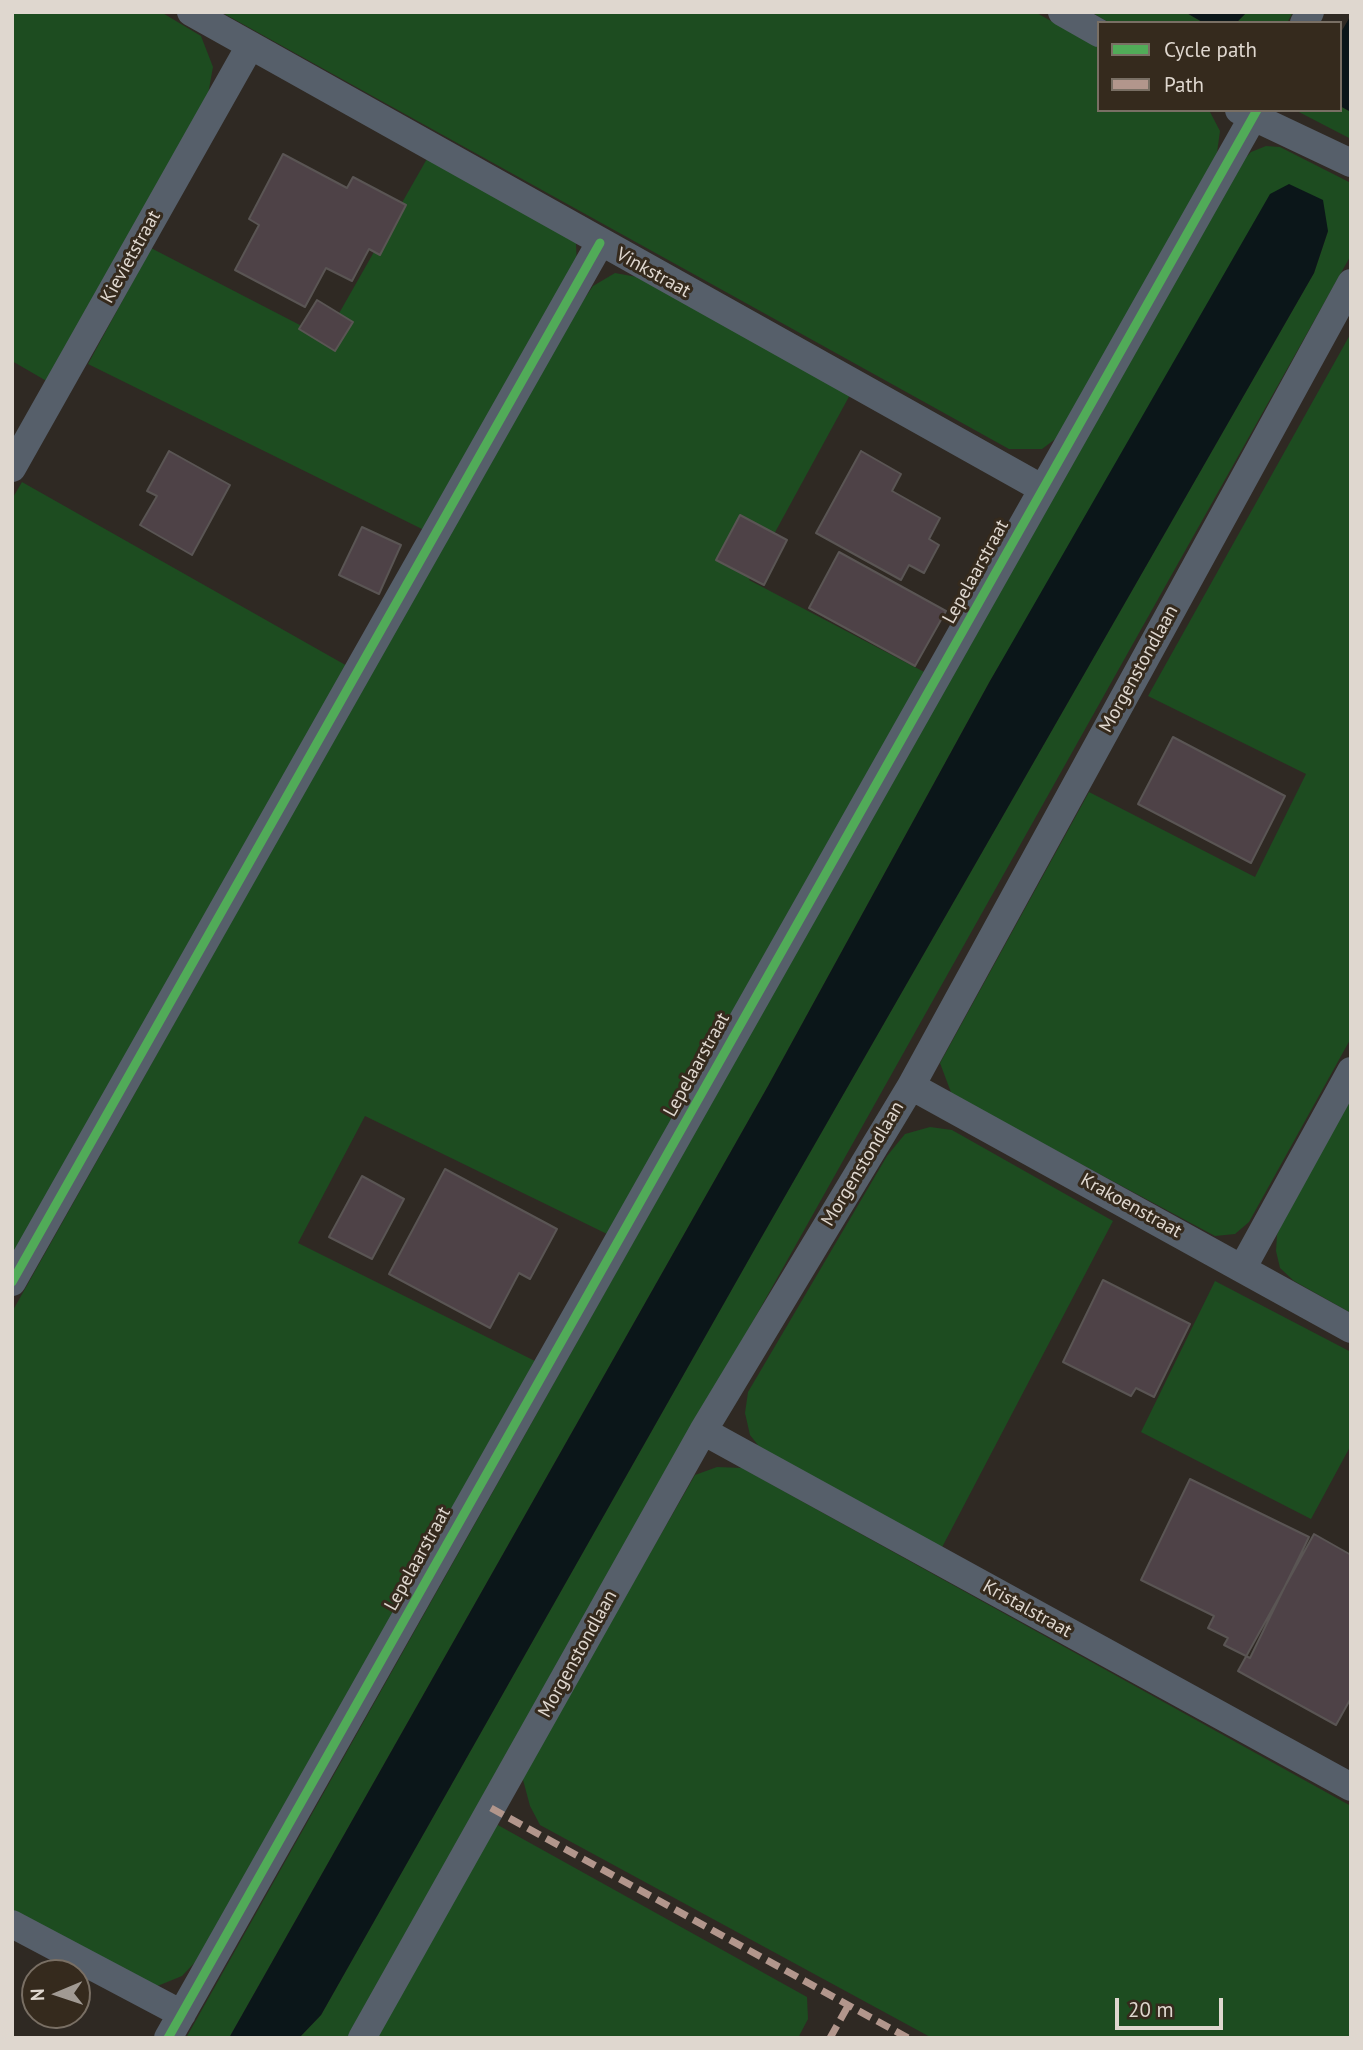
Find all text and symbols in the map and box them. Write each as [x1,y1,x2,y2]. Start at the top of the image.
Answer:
legend [1097,21,1342,112]
text: Cycle path [1164,36,1257,63]
text: Path [1164,71,1204,98]
street label: Kievietstraat [96,207,166,307]
street label: Vinkstraat [612,243,694,303]
street label: Lepelaarstraat [938,516,1014,628]
street label: Morgenstondlaan [1095,601,1183,737]
street label: Lepelaarstraat [659,1009,735,1121]
street label: Morgenstondlaan [817,1097,909,1231]
street label: Krakoenstraat [1076,1169,1186,1243]
street label: Lepelaarstraat [380,1503,456,1615]
street label: Kristalstraat [979,1575,1075,1643]
street label: Morgenstondlaan [534,1586,622,1722]
north arrow [21,1959,91,2029]
scale bar [1118,1983,1226,2027]
text: N [25,1988,49,2001]
text: 20 m [1128,1996,1174,2023]

